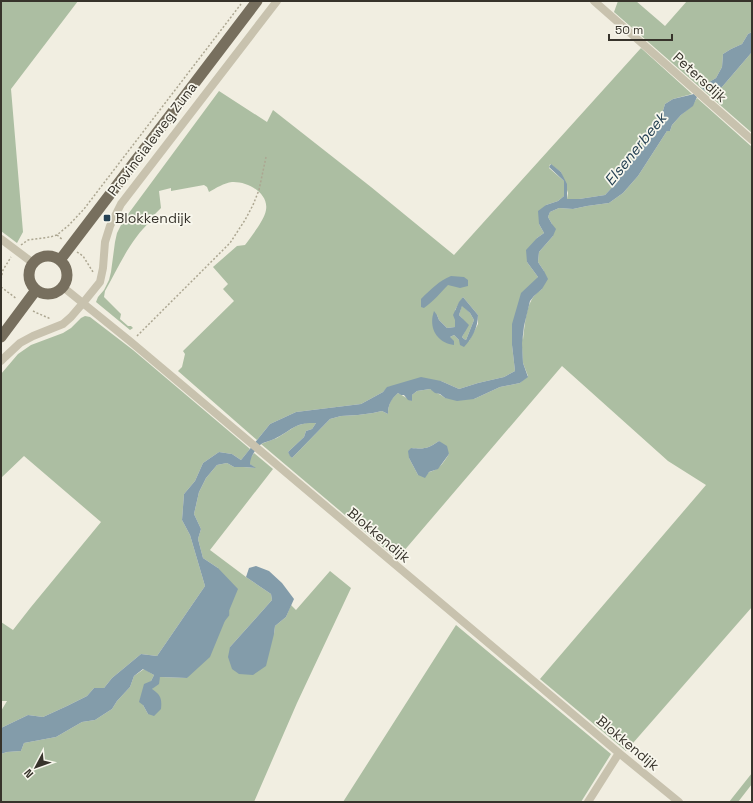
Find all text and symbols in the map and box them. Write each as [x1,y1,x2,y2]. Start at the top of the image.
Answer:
scale bar [609,16,672,42]
text: 50 m [615,22,643,38]
street label: Petersdijk [669,48,731,106]
street label: Provincialeweg Zuna [103,78,201,200]
water label: Elsenerbeek [600,107,671,189]
place label: Blokkendijk [115,209,192,227]
marker: Blokkendijk [102,213,112,223]
street label: Blokkendijk [344,504,414,567]
street label: Blokkendijk [593,712,663,775]
north arrow [16,747,56,787]
text: N [21,766,36,781]

